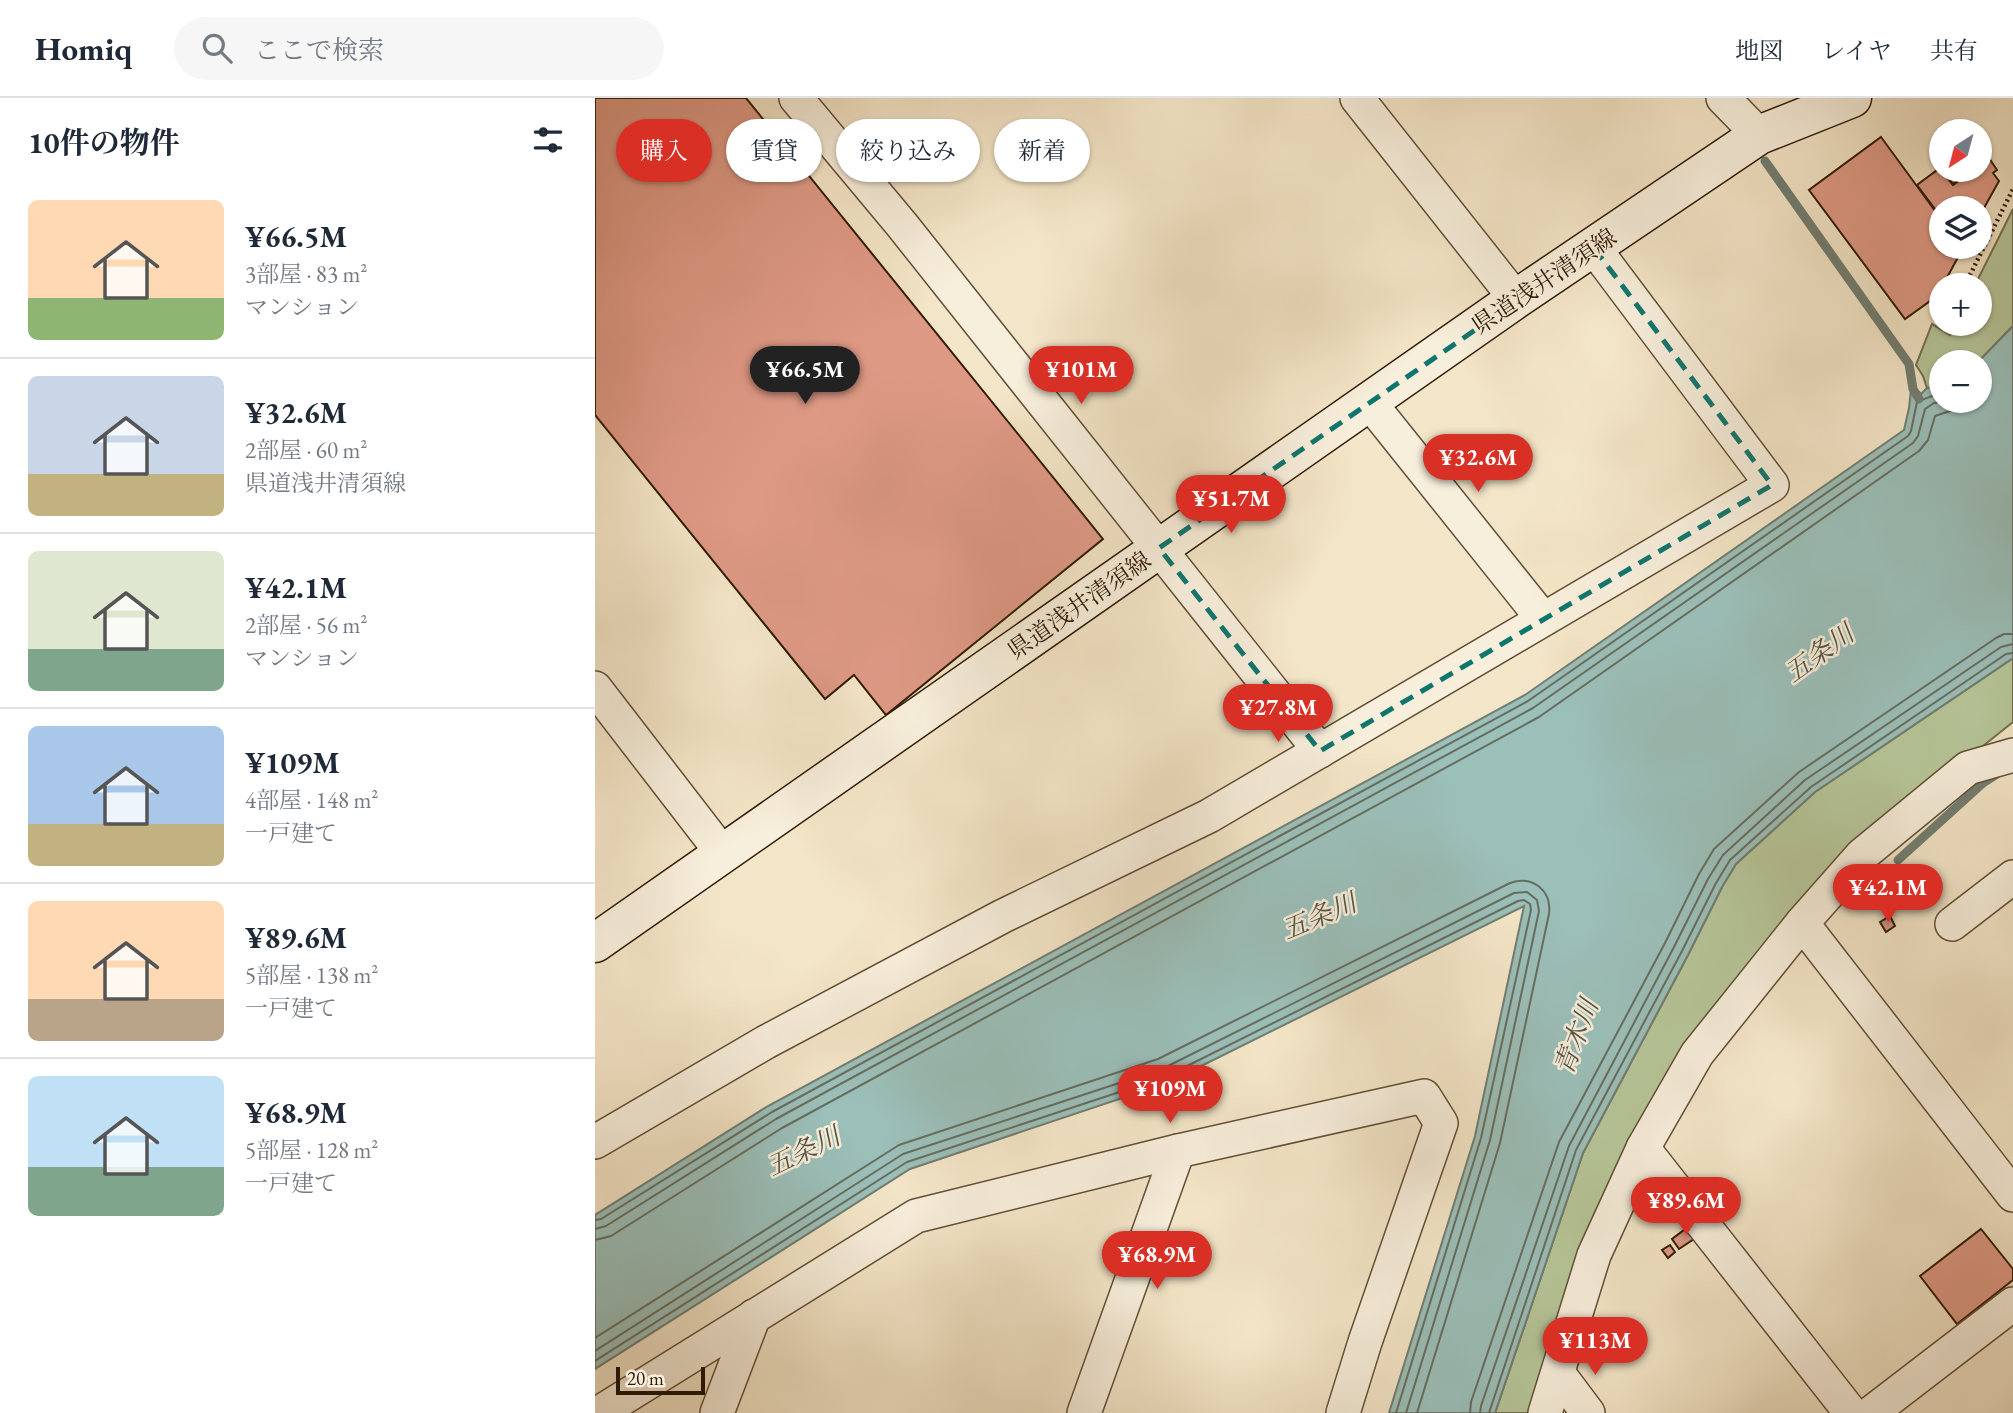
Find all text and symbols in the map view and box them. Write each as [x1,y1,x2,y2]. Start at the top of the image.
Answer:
search box [174,17,664,80]
text: Homiq [35,27,132,70]
icon: search [198,29,236,67]
text: ここで検索 [254,33,384,67]
text: 地図 [1735,35,1783,66]
text: レイヤ [1821,35,1892,66]
text: 共有 [1930,35,1978,66]
chip: 購入 [616,119,712,182]
chip: 賃貸 [726,119,822,182]
chip: 絞り込み [836,119,980,182]
chip: 新着 [994,119,1090,182]
north arrow [1929,119,1991,182]
map controls [1929,119,1992,413]
icon: filters [529,121,567,159]
text: 10件の物件 [28,123,180,162]
button: layers [1929,196,1992,259]
text: ¥66.5M [245,217,347,256]
street label: 県道浅井清須線 [1466,221,1622,341]
icon: home [84,228,168,312]
text: 3部屋 · 83 m² [245,259,367,289]
button: + [1929,273,1992,336]
text: マンション [245,292,359,322]
pin: ¥66.5M [748,346,862,406]
pin: ¥101M [1032,346,1130,406]
button: − [1929,350,1992,413]
text: ¥66.5M [766,354,844,384]
text: ¥101M [1045,354,1117,384]
text: ¥32.6M [245,393,347,432]
icon: home [84,404,168,488]
pin: ¥32.6M [1421,434,1535,494]
text: 2部屋 · 60 m² [245,435,367,465]
text: ¥32.6M [1439,442,1517,472]
text: 県道浅井清須線 [245,468,406,498]
pin: ¥51.7M [1174,476,1288,535]
text: ¥51.7M [1192,483,1270,513]
street label: 県道浅井清須線 [1001,544,1157,666]
text: ¥42.1M [245,568,347,607]
icon: home [84,579,168,663]
text: 2部屋 · 56 m² [245,610,367,640]
water label: 五条川 [1777,615,1863,690]
text: マンション [245,643,359,673]
pin: ¥27.8M [1221,684,1335,744]
text: ¥27.8M [1239,692,1317,722]
text: ¥109M [245,743,340,782]
icon: home [84,754,168,838]
text: 4部屋 · 148 m² [245,785,378,815]
text: 一戸建て [245,818,337,848]
pin: ¥42.1M [1831,864,1945,924]
text: ¥42.1M [1849,872,1927,902]
water label: 五条川 [1276,884,1364,947]
text: ¥89.6M [245,918,347,957]
icon: home [84,929,168,1013]
text: 5部屋 · 138 m² [245,960,378,990]
water label: 青木川 [1546,992,1607,1080]
text: 一戸建て [245,993,337,1023]
pin: ¥109M [1121,1066,1219,1125]
text: ¥109M [1134,1073,1206,1103]
text: ¥68.9M [245,1093,347,1132]
icon: home [84,1104,168,1188]
water label: 五条川 [760,1117,848,1183]
text: 5部屋 · 128 m² [245,1135,378,1165]
text: 一戸建て [245,1168,337,1198]
pin: ¥89.6M [1629,1178,1743,1237]
text: ¥89.6M [1647,1185,1725,1215]
pin: ¥68.9M [1100,1232,1214,1291]
text: ¥68.9M [1118,1239,1196,1269]
pin: ¥113M [1546,1318,1644,1377]
text: ¥113M [1559,1325,1631,1355]
scale bar [616,1364,705,1396]
text: 20 m [627,1366,664,1391]

